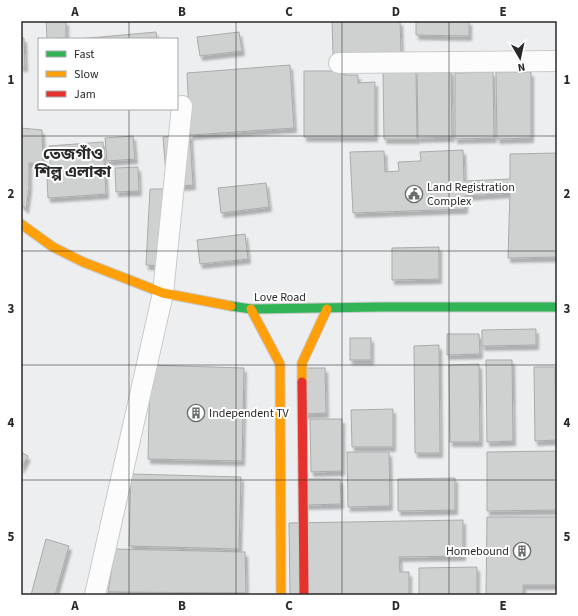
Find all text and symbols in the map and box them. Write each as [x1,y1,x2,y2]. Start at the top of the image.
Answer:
text: A [70,3,79,21]
text: B [178,3,186,21]
text: C [285,3,293,21]
text: D [392,3,400,21]
text: E [499,3,507,21]
legend [38,38,178,110]
north arrow [500,38,540,78]
text: Fast [74,46,94,63]
text: N [517,59,526,75]
text: Slow [74,66,99,83]
text: 1 [8,71,15,89]
text: 1 [564,71,571,89]
text: Jam [74,86,96,103]
district label: তেজগাঁও শিল্প এলাকা [34,143,112,183]
place label: Land Registration Complex [427,179,515,210]
public building icon: Land Registration Complex [404,184,424,204]
text: 2 [8,185,15,203]
text: 2 [564,185,571,203]
street label: Love Road [254,289,306,306]
text: 3 [8,300,15,318]
text: 3 [564,300,571,318]
building icon: Independent TV [186,403,206,423]
place label: Independent TV [209,405,290,422]
text: 4 [8,414,15,432]
text: 4 [564,414,571,432]
text: 5 [8,528,15,546]
text: 5 [564,528,571,546]
building icon: Homebound [512,541,532,561]
place label: Homebound [446,543,509,560]
text: A [70,597,79,615]
text: B [178,597,186,615]
text: C [285,597,293,615]
text: D [392,597,400,615]
text: E [499,597,507,615]

